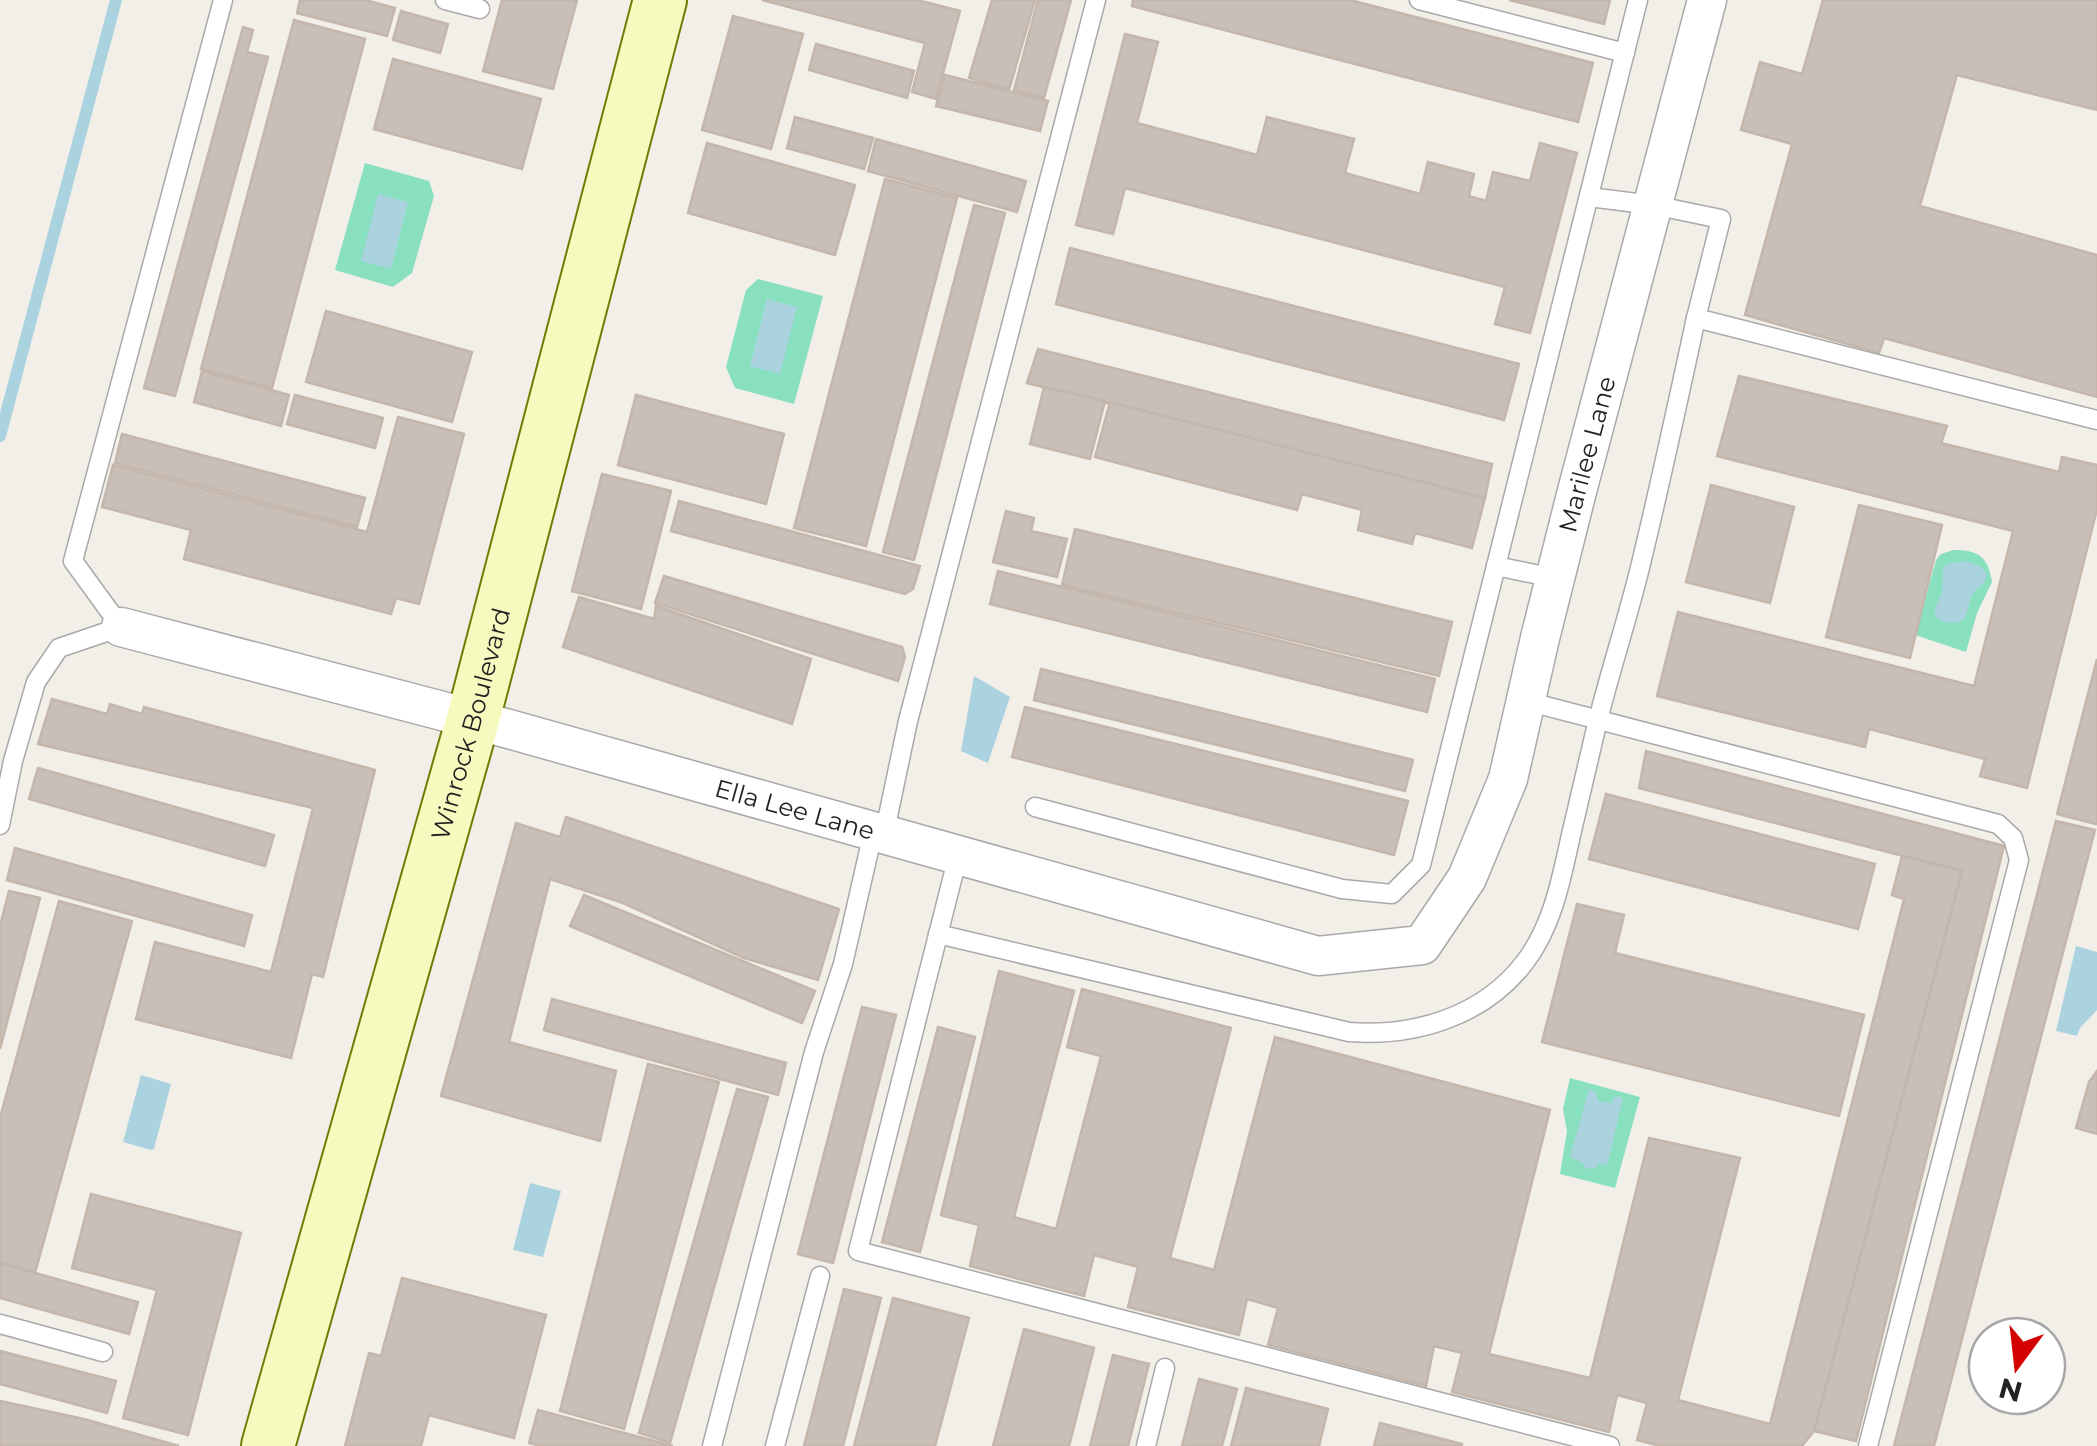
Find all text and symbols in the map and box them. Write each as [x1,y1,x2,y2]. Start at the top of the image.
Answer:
street label: Marilee Lane [1552,373,1622,536]
street label: Winrock Boulevard [425,605,516,843]
street label: Ella Lee Lane [712,773,878,846]
north arrow [1967,1316,2067,1416]
text: N [1995,1371,2026,1409]

